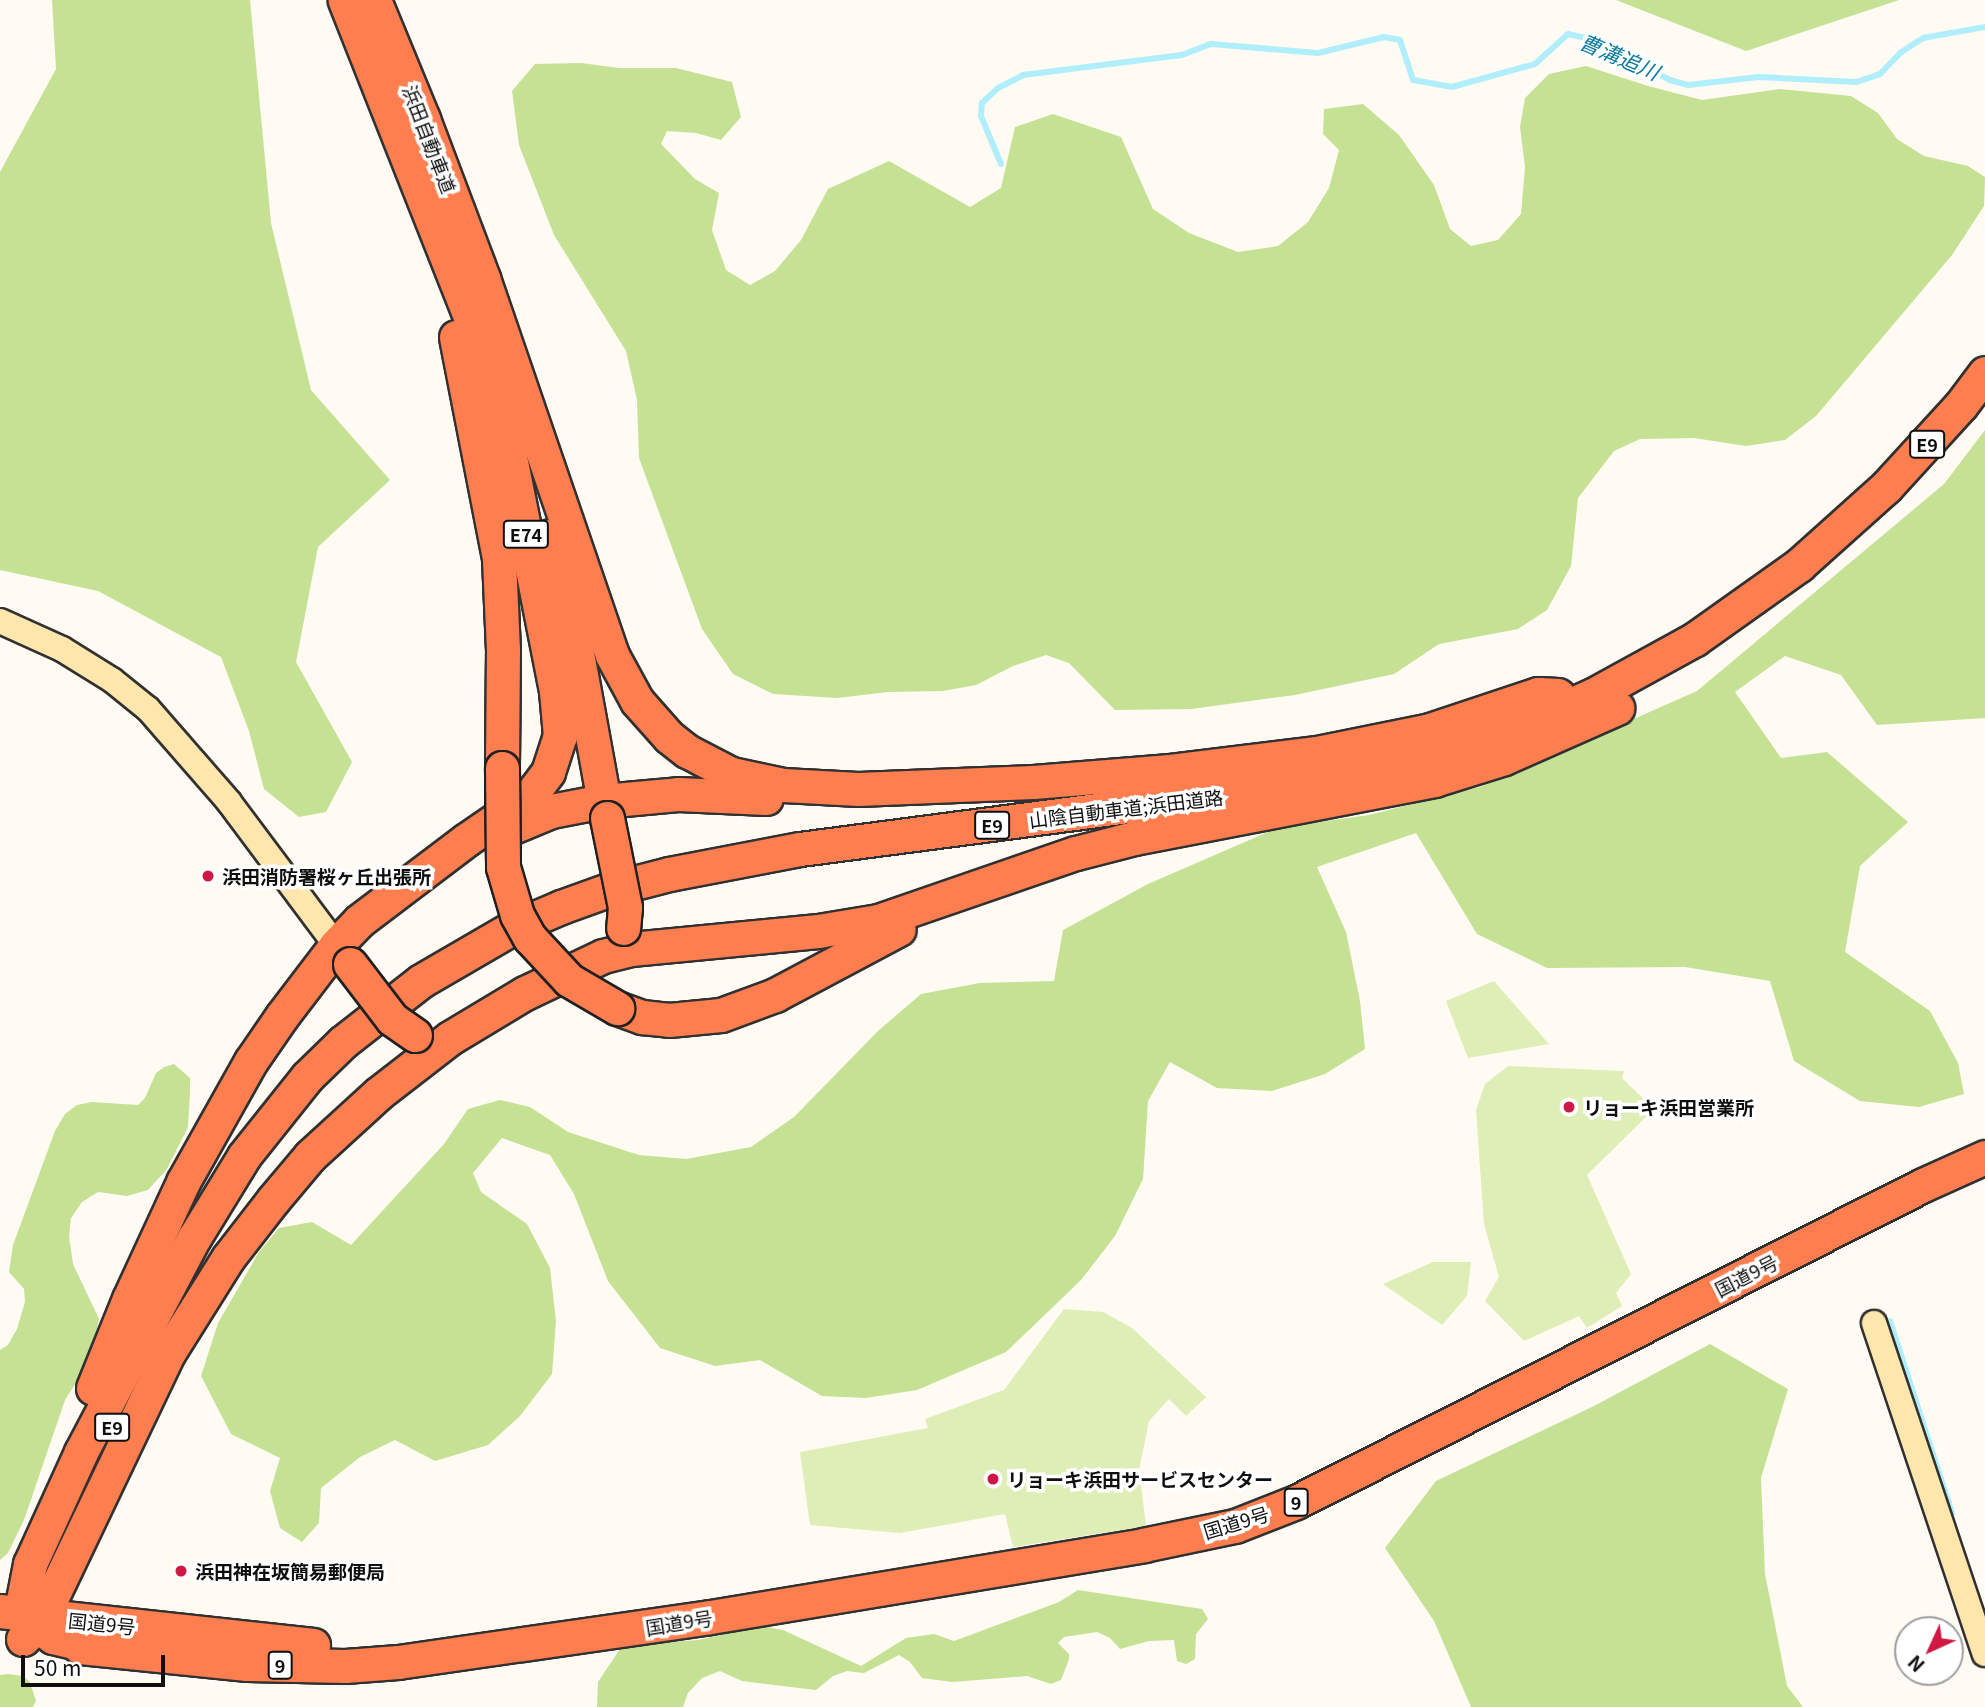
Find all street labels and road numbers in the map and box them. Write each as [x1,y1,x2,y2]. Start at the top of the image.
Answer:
street label: 浜田自動車道 [399,82,461,196]
road number: E9 [1908,430,1946,458]
road number: E74 [502,520,550,548]
street label: 山陰自動車道;浜田道路 [1028,785,1224,831]
road number: E9 [973,810,1011,840]
street label: 国道9号 [1711,1250,1781,1300]
road number: E9 [93,1412,131,1442]
road number: 9 [1282,1488,1310,1517]
street label: 国道9号 [1200,1501,1272,1543]
street label: 国道9号 [644,1605,714,1639]
street label: 国道9号 [67,1608,137,1638]
road number: 9 [266,1650,294,1680]

